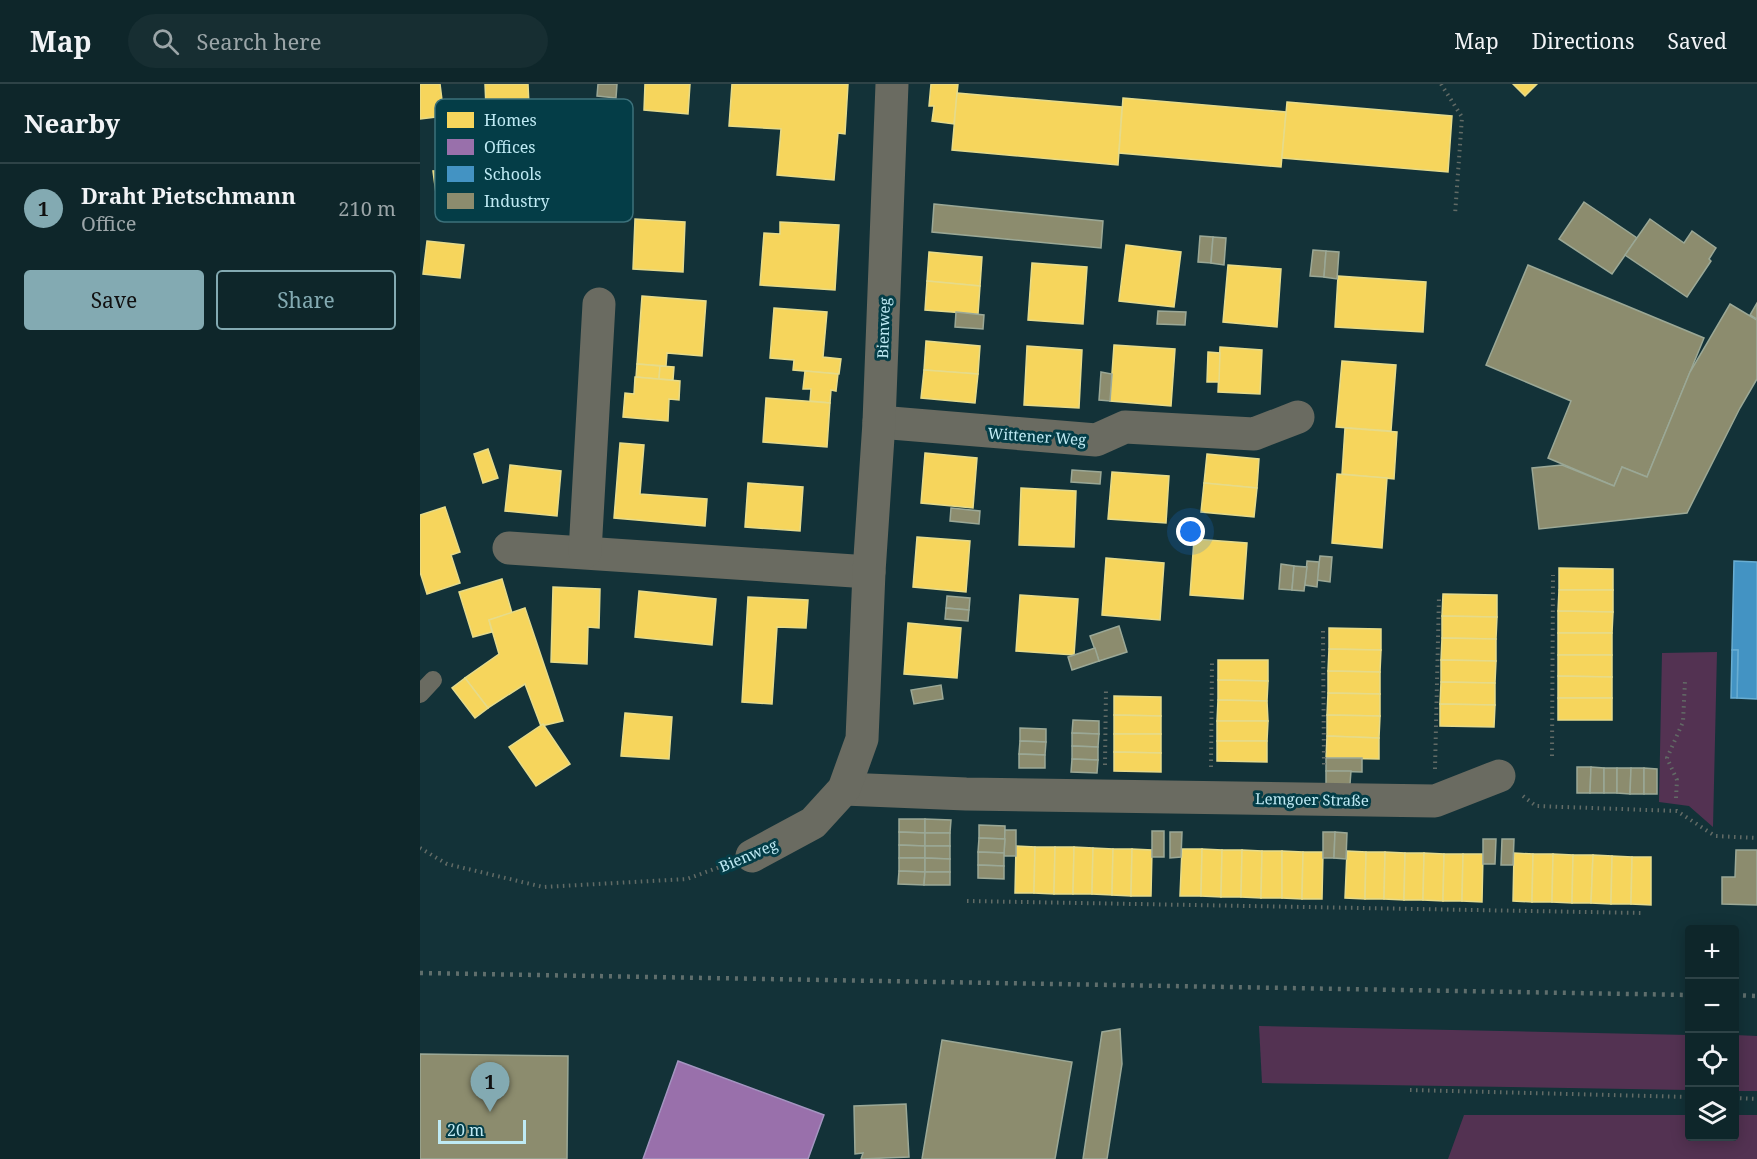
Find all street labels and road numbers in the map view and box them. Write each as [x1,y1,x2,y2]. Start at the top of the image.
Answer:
street label: Bienweg [872,297,894,359]
street label: Wittener Weg [987,423,1087,449]
street label: Lemgoer Straße [1255,788,1369,810]
street label: Bienweg [716,834,780,876]

